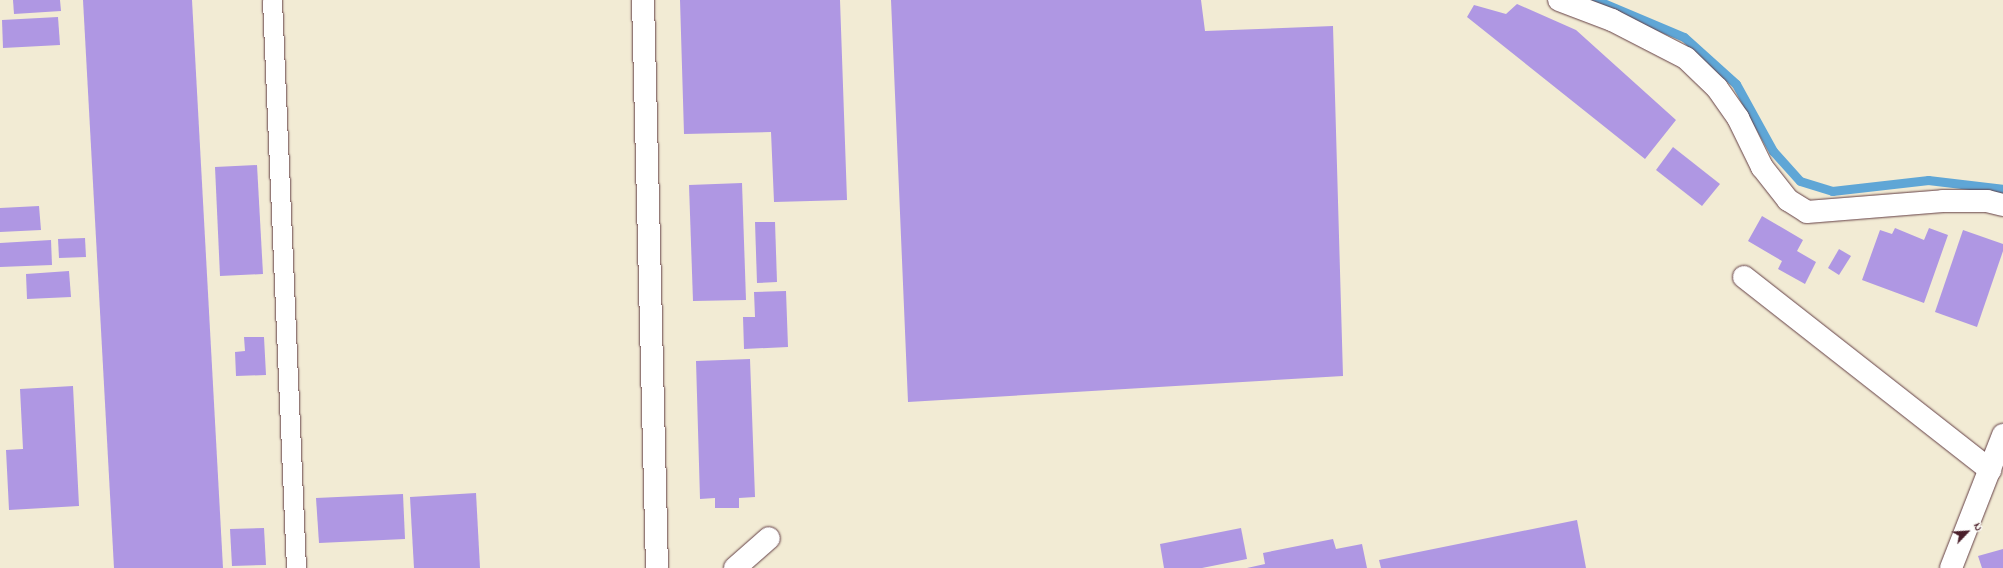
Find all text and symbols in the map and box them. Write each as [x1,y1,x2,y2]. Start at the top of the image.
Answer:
north arrow [1947,512,1987,552]
text: N [1969,520,1987,534]

